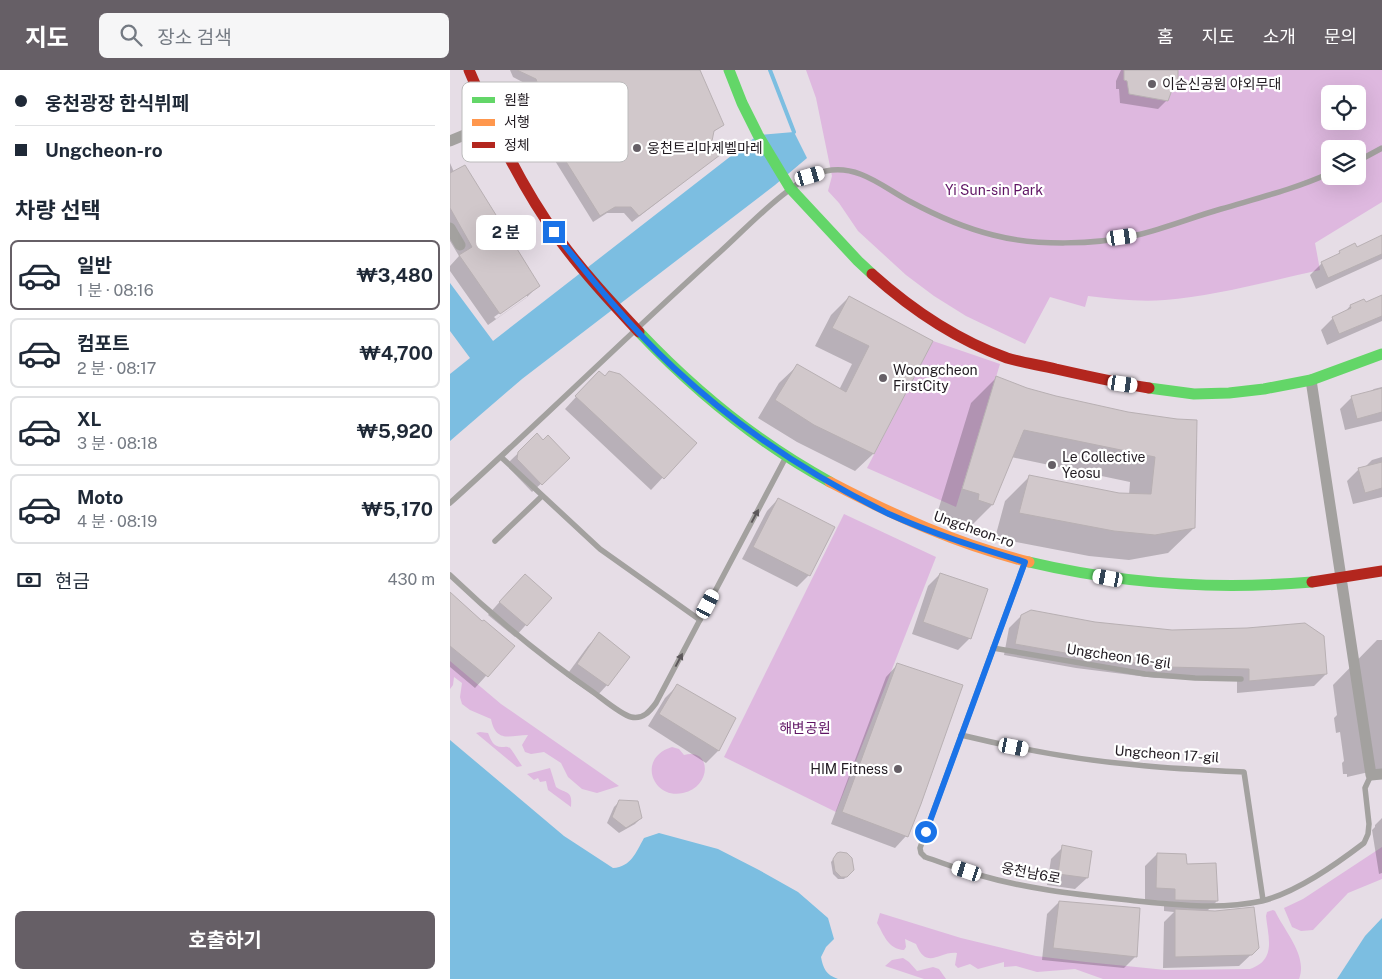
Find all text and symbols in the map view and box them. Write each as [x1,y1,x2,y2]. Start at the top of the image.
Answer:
search box [99,13,449,58]
icon: search [117,21,145,49]
text: 지도 [25,23,69,51]
text: 장소 검색 [157,26,232,48]
text: 홈 [1157,26,1174,47]
text: 지도 [1202,26,1235,47]
text: 소개 [1263,26,1296,47]
text: 문의 [1324,26,1357,47]
place label: 이순신공원 야외무대 [1162,76,1281,92]
marker: 이순신공원 야외무대 [1146,78,1158,90]
legend [462,82,628,162]
map controls [1321,85,1366,185]
button: locate [1321,85,1366,130]
text: 웅천광장 한식뷔페 [45,92,189,114]
text: 원활 [504,92,530,108]
text: 서행 [504,114,530,130]
text: 정체 [504,137,530,153]
text: Ungcheon-ro [45,139,163,161]
place label: 웅천트리마제벨마레 [647,140,763,156]
button: layers [1321,140,1366,185]
marker: 웅천트리마제벨마레 [631,142,643,154]
car [793,165,826,187]
park label: Yi Sun-sin Park [945,182,1043,198]
text: 차량 선택 [15,197,101,223]
callout: 2 분 [477,214,536,250]
route end [543,221,565,243]
text: 2 분 [492,223,520,242]
car [1106,227,1137,247]
icon: car [17,253,62,298]
text: 일반 [77,254,112,276]
text: ₩3,480 [357,264,433,286]
text: 1 분 · 08:16 [77,281,154,300]
icon: car [17,331,62,376]
text: 컴포트 [77,332,129,354]
text: ₩4,700 [359,342,433,364]
text: 2 분 · 08:17 [77,359,156,378]
place label: Woongcheon FirstCity [893,362,978,394]
marker: Woongcheon FirstCity [877,372,889,384]
car [1107,374,1138,394]
text: XL [77,408,102,430]
icon: car [17,409,62,454]
text: ₩5,920 [357,420,433,442]
text: 3 분 · 08:18 [77,434,158,453]
place label: Le Collective Yeosu [1062,449,1146,481]
marker: Le Collective Yeosu [1046,459,1058,471]
text: Moto [77,486,123,508]
icon: car [17,487,62,532]
text: ₩5,170 [362,498,433,520]
street label: Ungcheon-ro [931,508,1017,550]
one-way arrow [751,509,759,523]
text: 4 분 · 08:19 [77,512,157,531]
icon: cash [15,566,43,594]
car [1091,568,1124,588]
text: 현금 [55,570,90,592]
text: 430 m [387,570,435,589]
car [694,587,721,621]
street label: Ungcheon 16-gil [1066,641,1172,671]
one-way arrow [675,652,683,667]
park label: 해변공원 [779,720,831,736]
car [997,737,1030,757]
street label: Ungcheon 17-gil [1114,742,1220,766]
place label: HIM Fitness [810,761,888,777]
marker: HIM Fitness [892,763,904,775]
route start [915,821,937,843]
car [950,859,983,883]
street label: 웅천남6로 [1000,859,1062,887]
button: 호출하기 [15,911,435,969]

